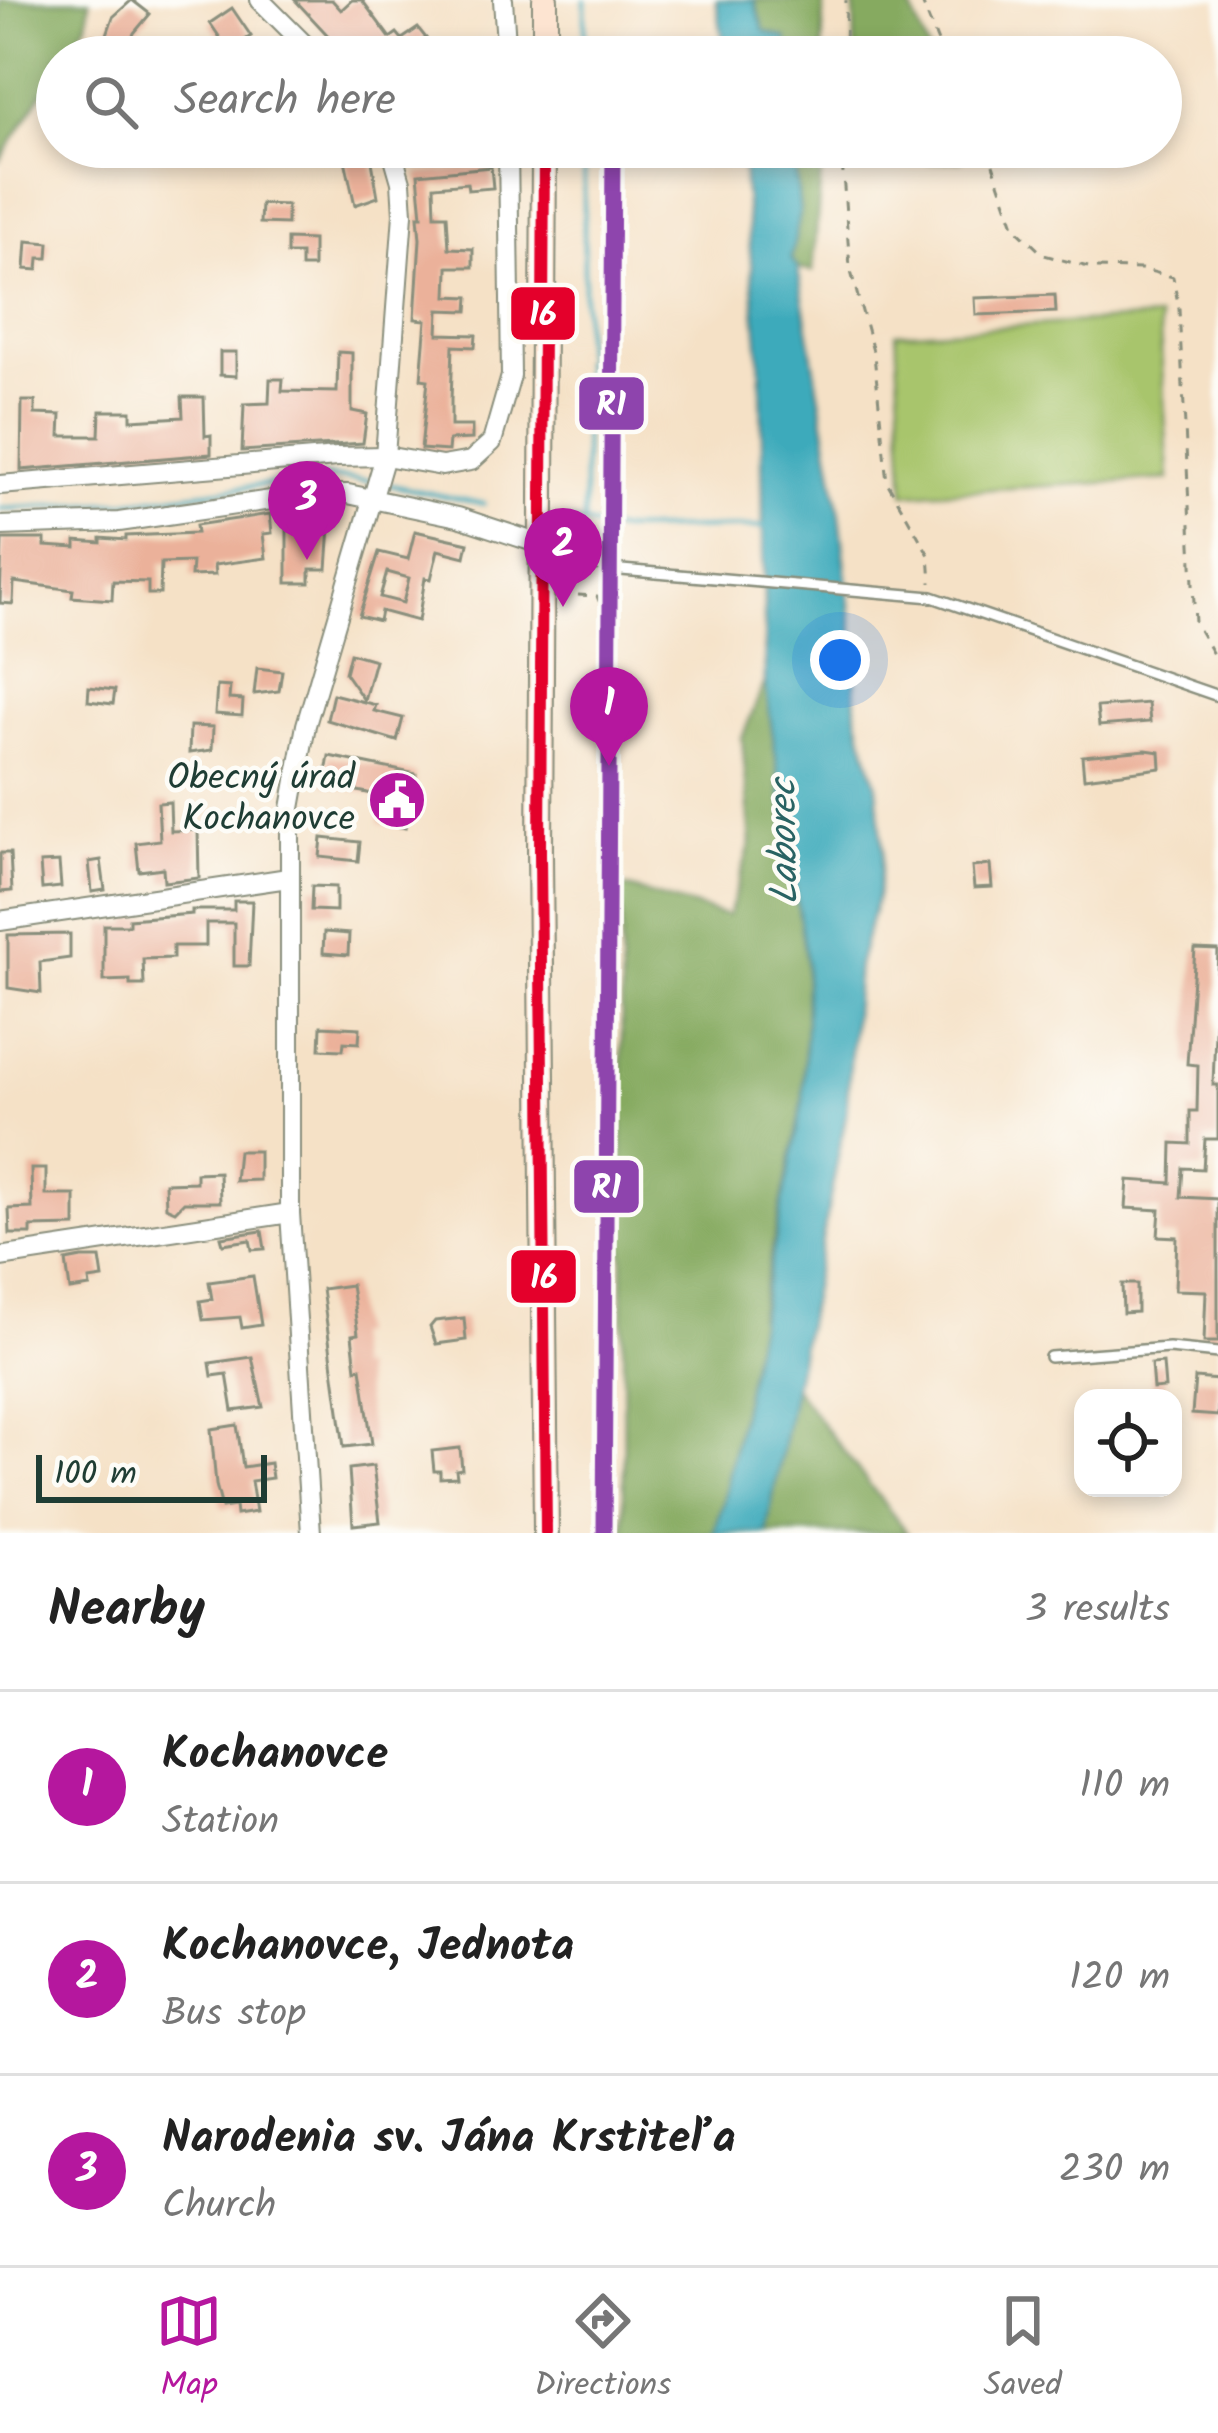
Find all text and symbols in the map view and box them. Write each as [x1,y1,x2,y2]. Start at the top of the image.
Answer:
search box [36,36,1182,168]
text: Search here [174,66,396,138]
icon: search [78,69,144,135]
line badge: 16 [509,285,577,342]
text: 16 [529,290,557,343]
line badge: R1 [577,375,646,432]
text: R1 [596,380,626,433]
pin: 3 [268,461,346,560]
pin: 2 [524,508,602,607]
your location [810,630,870,690]
pin: 1 [570,667,648,766]
place label: Obecný úrad Kochanovce [167,751,356,849]
public building icon: Obecný úrad Kochanovce [366,769,428,831]
water label: Laborec [754,775,818,905]
line badge: R1 [572,1158,641,1215]
text: R1 [591,1163,621,1216]
line badge: 16 [509,1248,578,1305]
text: 16 [530,1253,558,1306]
map controls [1074,1389,1182,1497]
button: locate [1074,1389,1182,1497]
scale bar [36,1449,267,1502]
text: 100 m [54,1449,137,1502]
text: Nearby [48,1571,205,1652]
text: 3 results [1025,1580,1170,1642]
text: Kochanovce [162,1720,388,1792]
text: 1 [81,1756,93,1818]
text: 110 m [1079,1756,1170,1818]
text: Station [162,1792,279,1854]
text: Kochanovce, Jednota [162,1912,574,1984]
text: 2 [76,1948,98,2010]
text: 120 m [1069,1948,1170,2010]
text: Bus stop [162,1984,306,2046]
text: Narodenia sv. Jána Krstiteľa [162,2104,736,2176]
text: 3 [76,2140,98,2202]
text: 230 m [1059,2140,1170,2202]
text: Church [162,2176,276,2238]
tab: Map [156,2288,222,2413]
tab: Directions [534,2288,671,2413]
tab: Saved [984,2288,1062,2413]

